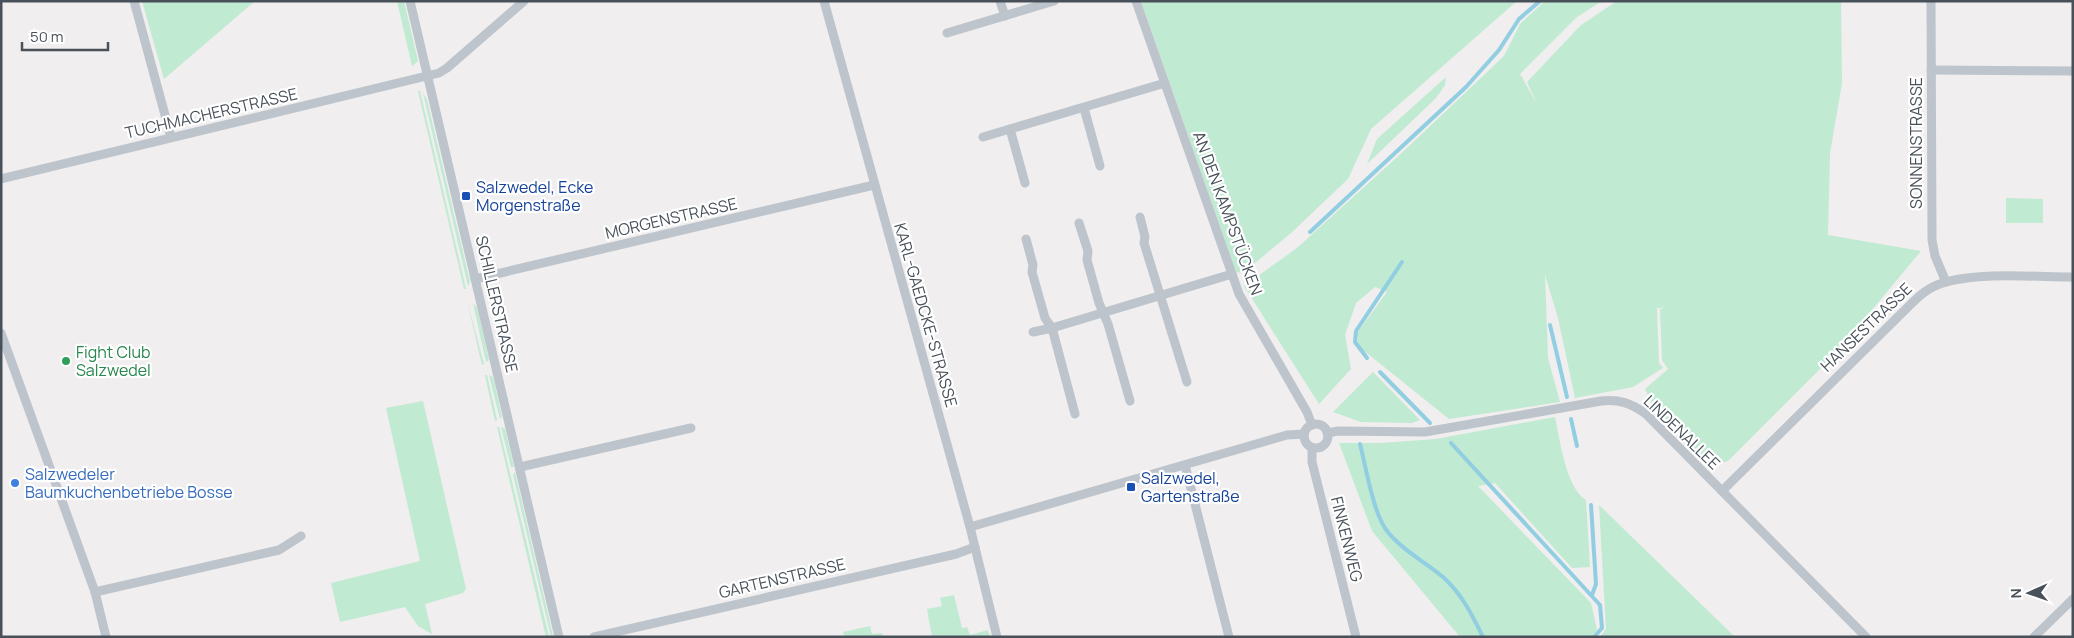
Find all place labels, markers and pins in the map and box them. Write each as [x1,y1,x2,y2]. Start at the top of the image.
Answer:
place label: Salzwedel, Ecke Morgenstraße [476,176,593,216]
marker: Salzwedel, Ecke Morgenstraße [460,190,472,202]
place label: Fight Club Salzwedel [76,341,151,381]
marker: Fight Club Salzwedel [60,355,72,367]
place label: Salzwedeler Baumkuchenbetriebe Bosse [25,463,233,503]
place label: Salzwedel, Gartenstraße [1141,467,1240,507]
marker: Salzwedeler Baumkuchenbetriebe Bosse [9,477,21,489]
marker: Salzwedel, Gartenstraße [1125,481,1137,493]

